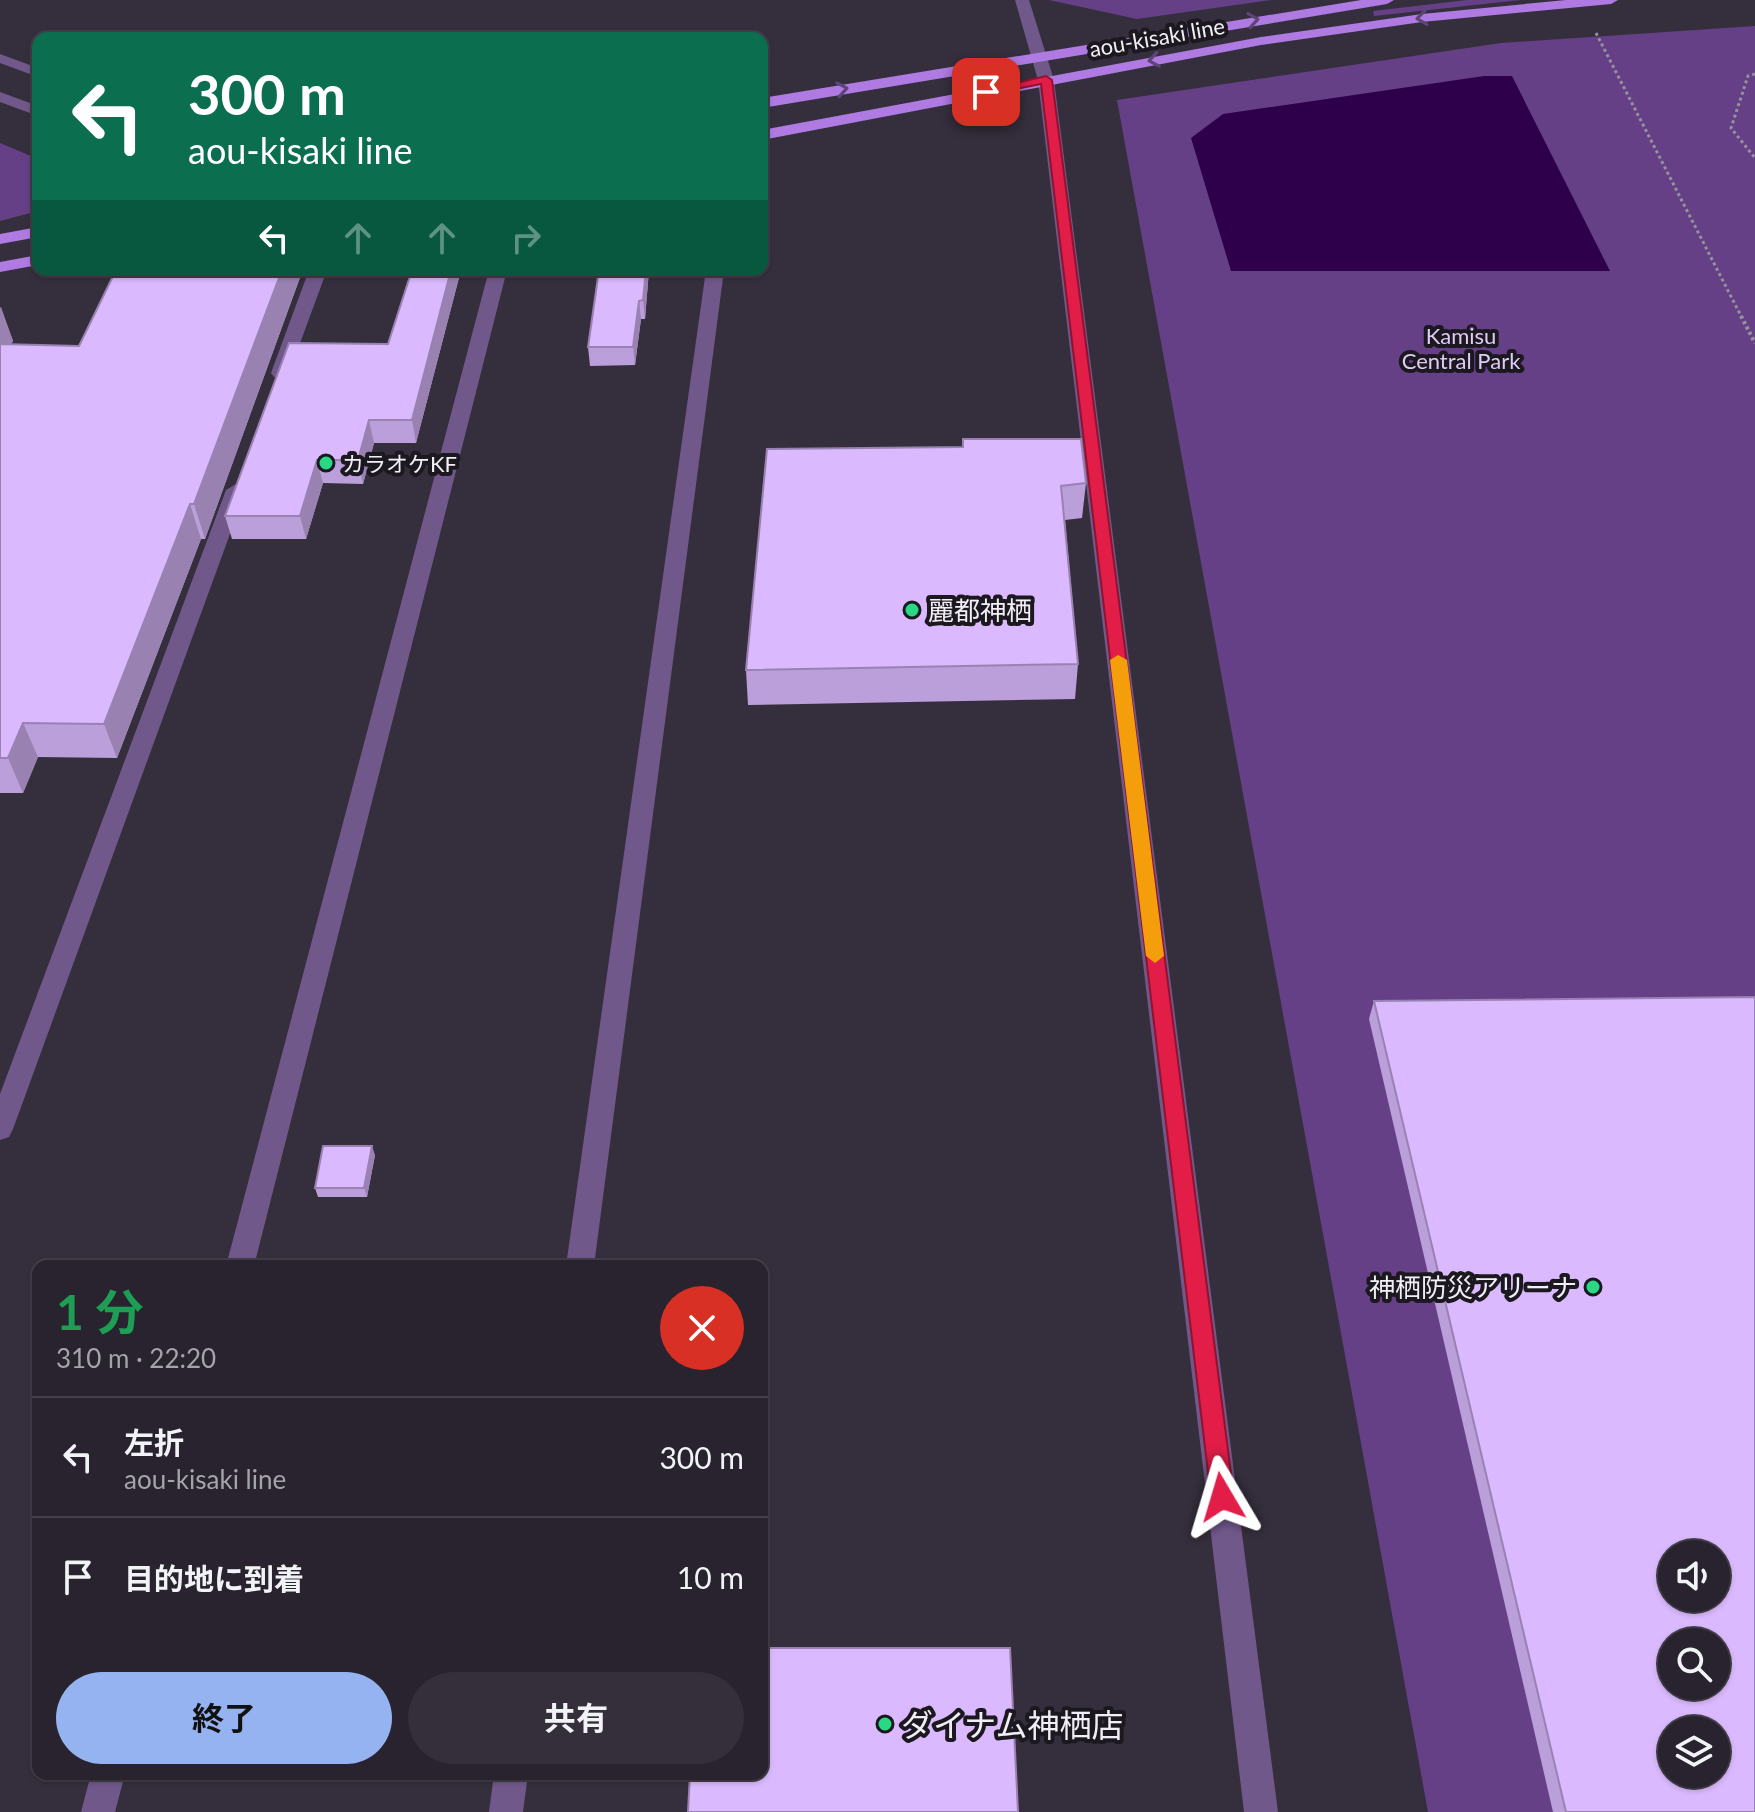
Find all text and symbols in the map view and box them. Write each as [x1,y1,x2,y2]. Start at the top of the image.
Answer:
one-way arrow [1415,10,1428,27]
street label: aou-kisaki line [1087,12,1227,62]
one-way arrow [1246,12,1260,29]
one-way arrow [1148,51,1161,68]
pin [952,58,1020,126]
text: 300 m [188,60,346,127]
icon: left [56,64,160,168]
icon: arrive [964,70,1008,114]
one-way arrow [835,82,849,99]
text: aou-kisaki line [188,128,413,172]
icon: left [252,216,296,260]
icon: ahead [336,216,380,260]
icon: ahead [420,216,464,260]
icon: right [504,216,548,260]
park label: Kamisu Central Park [1402,322,1521,374]
place label: カラオケKF [342,450,457,477]
marker: カラオケKF [317,454,335,472]
place label: 麗都神栖 [928,594,1032,626]
marker: 麗都神栖 [903,601,921,619]
place label: 神栖防災アリーナ [1369,1271,1577,1303]
marker: 神栖防災アリーナ [1584,1278,1602,1296]
text: 1 分 [56,1283,144,1340]
button: close [660,1286,744,1370]
text: 310 m · 22:20 [56,1342,216,1374]
text: 左折 [124,1424,184,1460]
icon: left [56,1435,100,1479]
text: 300 m [659,1439,744,1475]
position arrow [1180,1455,1264,1539]
text: aou-kisaki line [124,1463,286,1495]
map controls [1658,1540,1730,1788]
button: sound [1658,1540,1730,1612]
icon: arrive [56,1555,100,1599]
text: 10 m [677,1559,744,1595]
text: 目的地に到着 [124,1560,304,1596]
button: search [1658,1628,1730,1700]
button: 終了 [56,1672,392,1764]
button: 共有 [408,1672,744,1764]
place label: ダイナム神栖店 [901,1705,1123,1744]
marker: ダイナム神栖店 [876,1715,894,1733]
button: layers [1658,1716,1730,1788]

